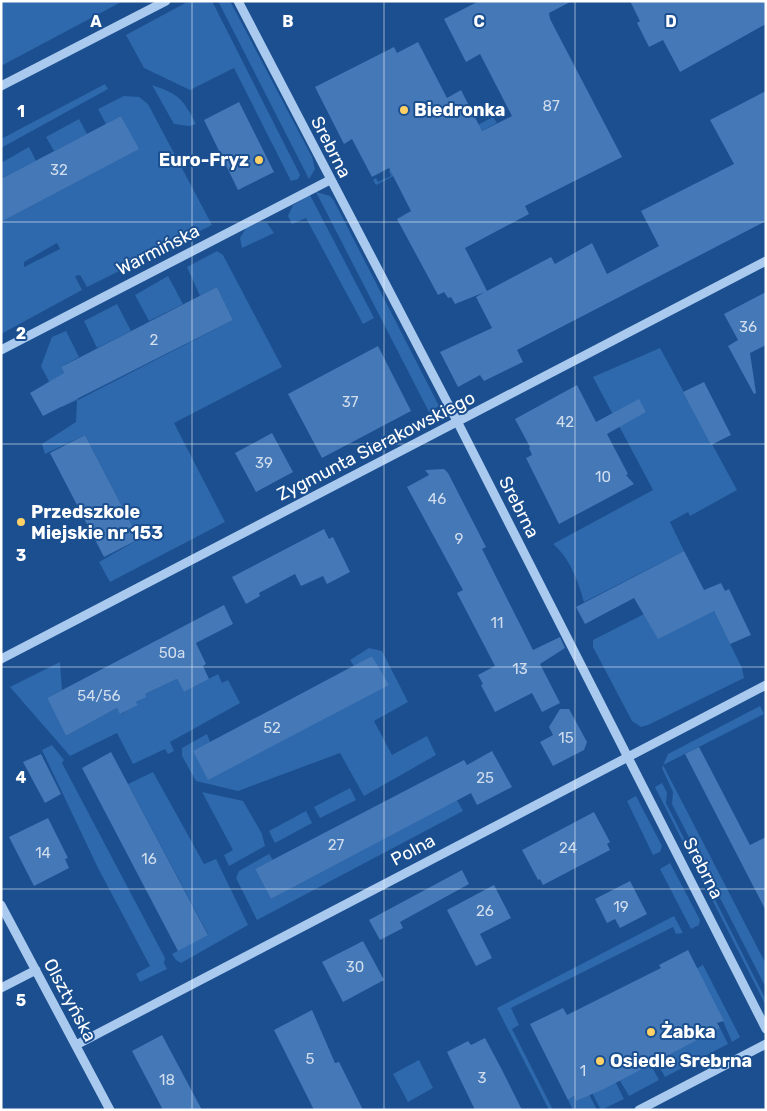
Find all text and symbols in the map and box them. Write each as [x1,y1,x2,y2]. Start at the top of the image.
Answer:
text: A [90,12,102,31]
text: B [282,12,294,31]
text: C [473,12,485,31]
text: D [665,12,677,31]
house number: 87 [542,97,560,115]
place label: Biedronka [414,99,506,121]
text: 1 [17,102,25,121]
marker: Biedronka [398,104,410,116]
street label: Srebrna [306,112,356,182]
place label: Euro-Fryz [159,149,249,171]
marker: Euro-Fryz [253,154,265,166]
house number: 32 [50,161,68,179]
street label: Warmińska [113,220,203,280]
house number: 36 [739,318,757,336]
text: 2 [16,324,26,343]
house number: 2 [150,331,159,349]
street label: Zygmunta Sierakowskiego [273,386,479,506]
house number: 37 [342,393,359,411]
house number: 42 [556,413,574,431]
house number: 39 [255,454,273,472]
house number: 10 [595,468,611,486]
street label: Srebrna [494,472,544,542]
house number: 46 [428,490,446,508]
place label: Przedszkole Miejskie nr 153 [31,501,163,544]
marker: Przedszkole Miejskie nr 153 [15,516,27,528]
house number: 9 [455,530,464,548]
text: 3 [16,546,26,565]
house number: 11 [491,614,503,632]
house number: 50a [159,644,185,662]
house number: 13 [512,660,528,678]
house number: 54/56 [77,687,121,705]
house number: 52 [263,719,281,737]
house number: 15 [558,729,574,747]
text: 4 [16,768,27,787]
house number: 25 [476,769,494,787]
street label: Polna [387,829,439,871]
street label: Srebrna [678,833,728,903]
house number: 27 [328,836,345,854]
house number: 24 [559,839,577,857]
house number: 14 [35,844,51,862]
house number: 16 [141,850,157,868]
house number: 19 [613,898,629,916]
house number: 26 [476,902,494,920]
street label: Olsztyńska [39,955,101,1045]
house number: 30 [346,958,364,976]
text: 5 [16,991,26,1010]
place label: Żabka [661,1021,716,1043]
marker: Żabka [645,1026,657,1038]
house number: 5 [306,1050,315,1068]
place label: Osiedle Srebrna [610,1050,752,1072]
marker: Osiedle Srebrna [594,1055,606,1067]
house number: 1 [580,1062,586,1080]
house number: 3 [477,1069,487,1087]
house number: 18 [159,1071,175,1089]

